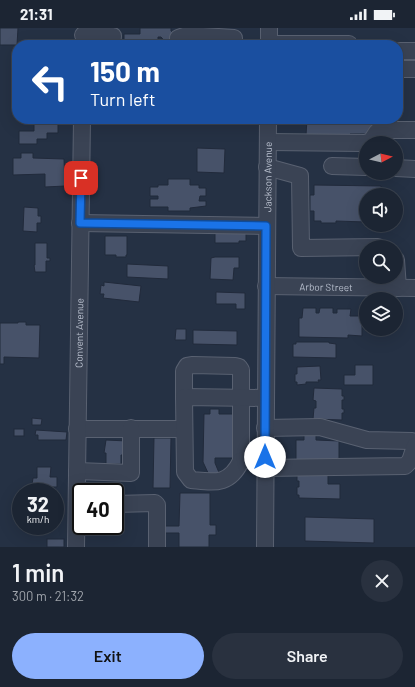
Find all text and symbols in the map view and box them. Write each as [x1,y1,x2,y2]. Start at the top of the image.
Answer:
text: 21:31 [20,5,52,23]
text: 150 m [90,54,160,88]
icon: left [24,56,76,108]
text: Turn left [90,88,156,110]
north arrow [359,136,403,180]
map controls [359,136,403,336]
street label: Jackson Avenue [261,142,274,212]
pin [64,161,98,195]
icon: arrive [70,167,92,189]
button: sound [359,188,403,232]
button: search [359,240,403,284]
street label: Arbor Street [299,280,353,293]
button: layers [359,292,403,336]
street label: Convent Avenue [73,298,85,368]
position arrow [244,436,286,478]
speed limit sign: 40 [72,483,124,535]
text: 32 [27,492,49,516]
text: km/h [27,513,49,525]
text: 1 min [12,558,64,587]
button: close [361,560,403,602]
text: 300 m · 21:32 [12,588,84,604]
button: Exit [12,633,204,679]
button: Share [212,633,403,679]

